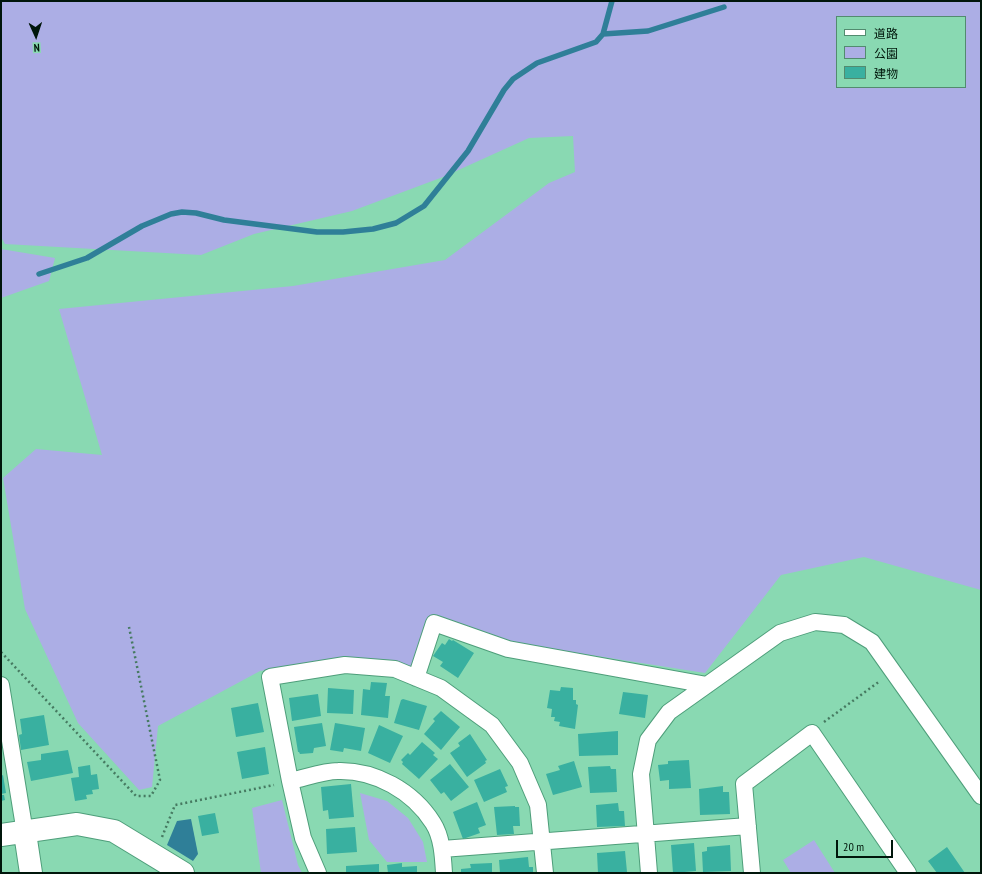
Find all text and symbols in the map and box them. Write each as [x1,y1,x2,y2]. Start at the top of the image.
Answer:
north arrow [16,16,56,56]
legend [836,16,966,88]
text: 道路 [874,26,898,41]
text: N [33,41,40,55]
text: 公園 [874,46,898,61]
text: 建物 [874,66,898,81]
scale bar [838,832,895,858]
text: 20 m [843,839,864,854]

